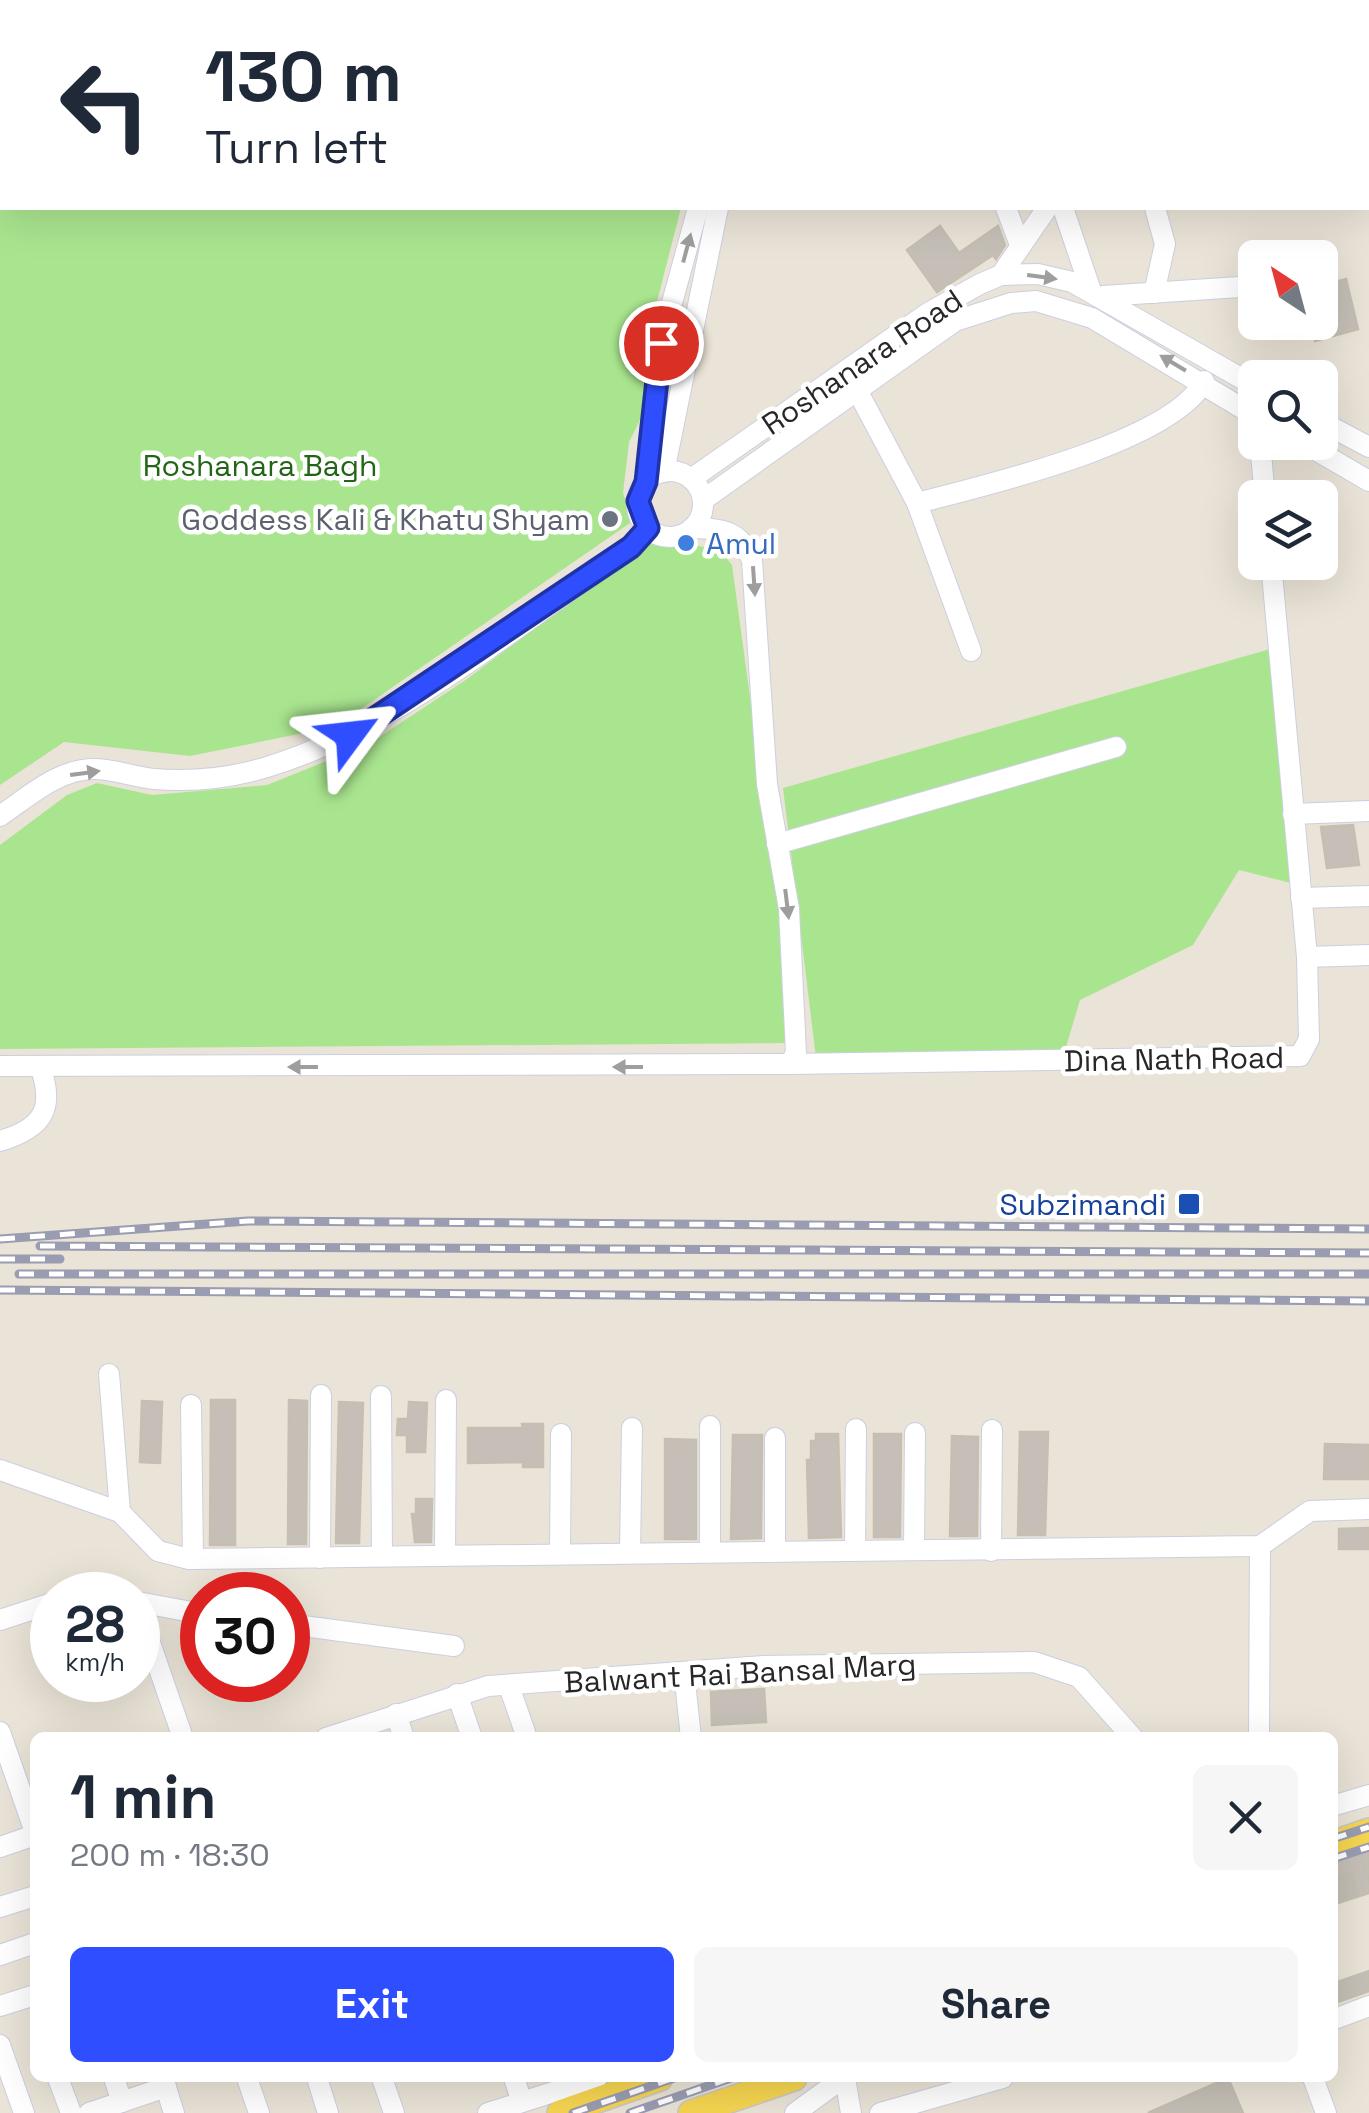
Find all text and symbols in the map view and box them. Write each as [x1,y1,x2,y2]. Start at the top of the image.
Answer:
text: 130 m [205,32,402,121]
icon: left [40,40,170,170]
text: Turn left [205,119,388,176]
one-way arrow [679,232,695,263]
north arrow [1238,240,1338,340]
map controls [1238,240,1338,580]
one-way arrow [1027,269,1058,285]
street label: Roshanara Road [754,280,970,444]
pin [619,301,704,386]
icon: arrive [634,316,689,371]
one-way arrow [1159,355,1187,372]
button: search [1238,360,1338,460]
park label: Roshanara Bagh [143,446,377,485]
button: layers [1238,480,1338,580]
place label: Goddess Kali & Khatu Shyam [181,500,590,539]
marker: Goddess Kali & Khatu Shyam [599,508,621,530]
place label: Amul [706,524,776,563]
marker: Amul [675,532,697,554]
one-way arrow [746,566,762,598]
position arrow [298,683,402,787]
one-way arrow [70,764,101,780]
one-way arrow [779,889,795,920]
street label: Dina Nath Road [1064,1038,1284,1080]
one-way arrow [286,1058,318,1074]
one-way arrow [611,1059,643,1075]
place label: Subzimandi [999,1185,1166,1224]
marker: Subzimandi [1176,1191,1202,1217]
speed limit sign: 30 [180,1572,310,1702]
text: 28 [65,1593,125,1657]
street label: Balwant Rai Bansal Marg [563,1644,917,1702]
text: km/h [65,1646,125,1678]
text: 1 min [70,1759,217,1836]
button: close [1193,1765,1298,1870]
text: 200 m · 18:30 [70,1835,270,1875]
button: Exit [70,1947,674,2062]
button: Share [694,1947,1298,2062]

